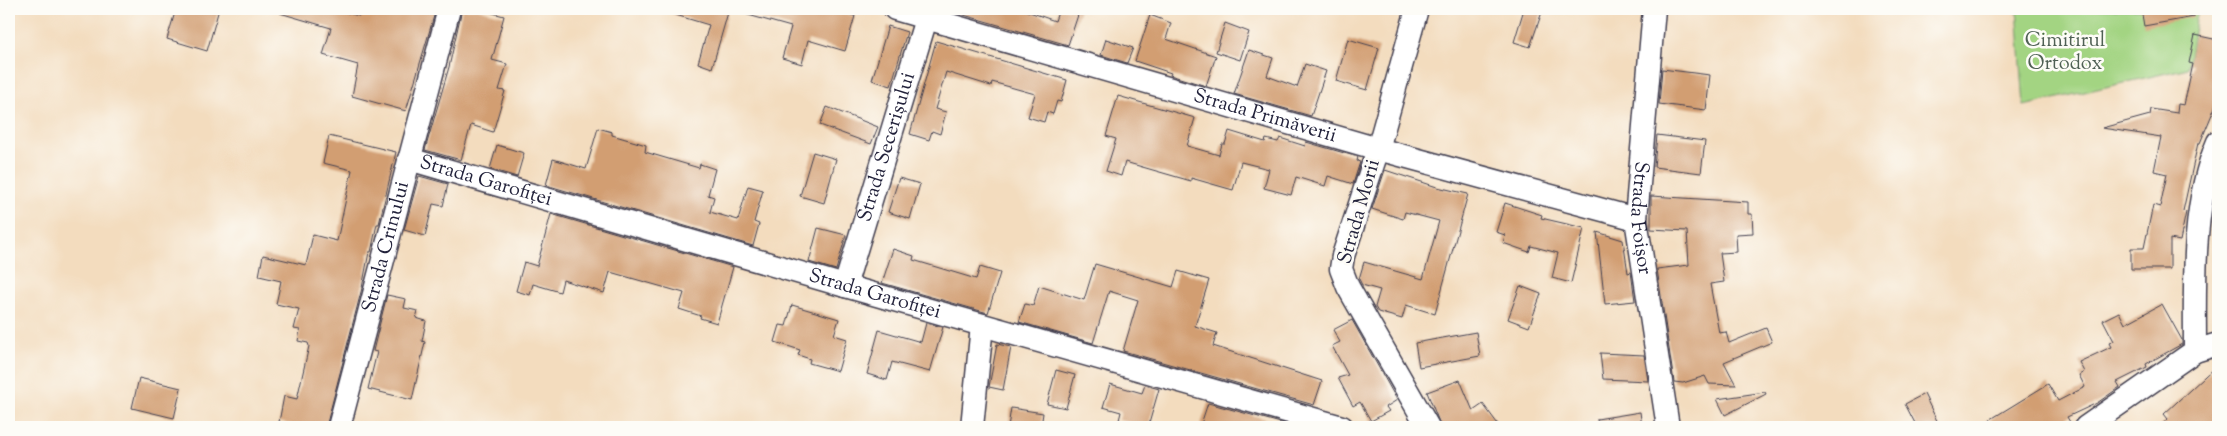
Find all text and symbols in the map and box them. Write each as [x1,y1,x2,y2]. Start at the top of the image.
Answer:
park label: Cimitirul Ortodox [2025,27,2106,79]
street label: Strada Secerișului [851,69,924,226]
street label: Strada Primăverii [1190,82,1340,151]
street label: Strada Garofiței [416,148,556,214]
street label: Strada Morii [1331,156,1389,268]
street label: Strada Foișor [1621,160,1659,277]
street label: Strada Crinului [355,178,418,316]
street label: Strada Garofiței [805,262,945,327]

